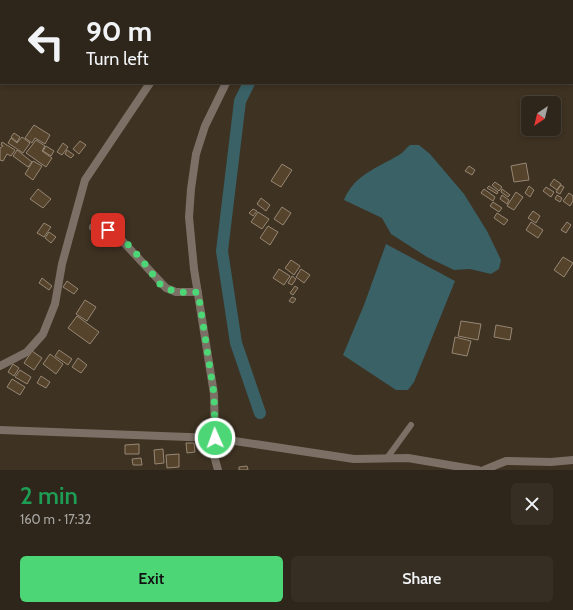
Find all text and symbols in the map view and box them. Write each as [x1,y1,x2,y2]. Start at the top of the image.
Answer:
text: 90 m [86,14,152,48]
icon: left [20,16,72,68]
text: Turn left [86,48,149,70]
north arrow [521,96,561,136]
map controls [521,96,561,136]
pin [91,213,125,247]
icon: arrive [97,219,119,241]
position arrow [194,417,236,459]
text: 2 min [20,481,78,510]
button: close [511,483,553,525]
text: 160 m · 17:32 [20,511,91,527]
button: Exit [20,556,283,602]
button: Share [291,556,553,602]

